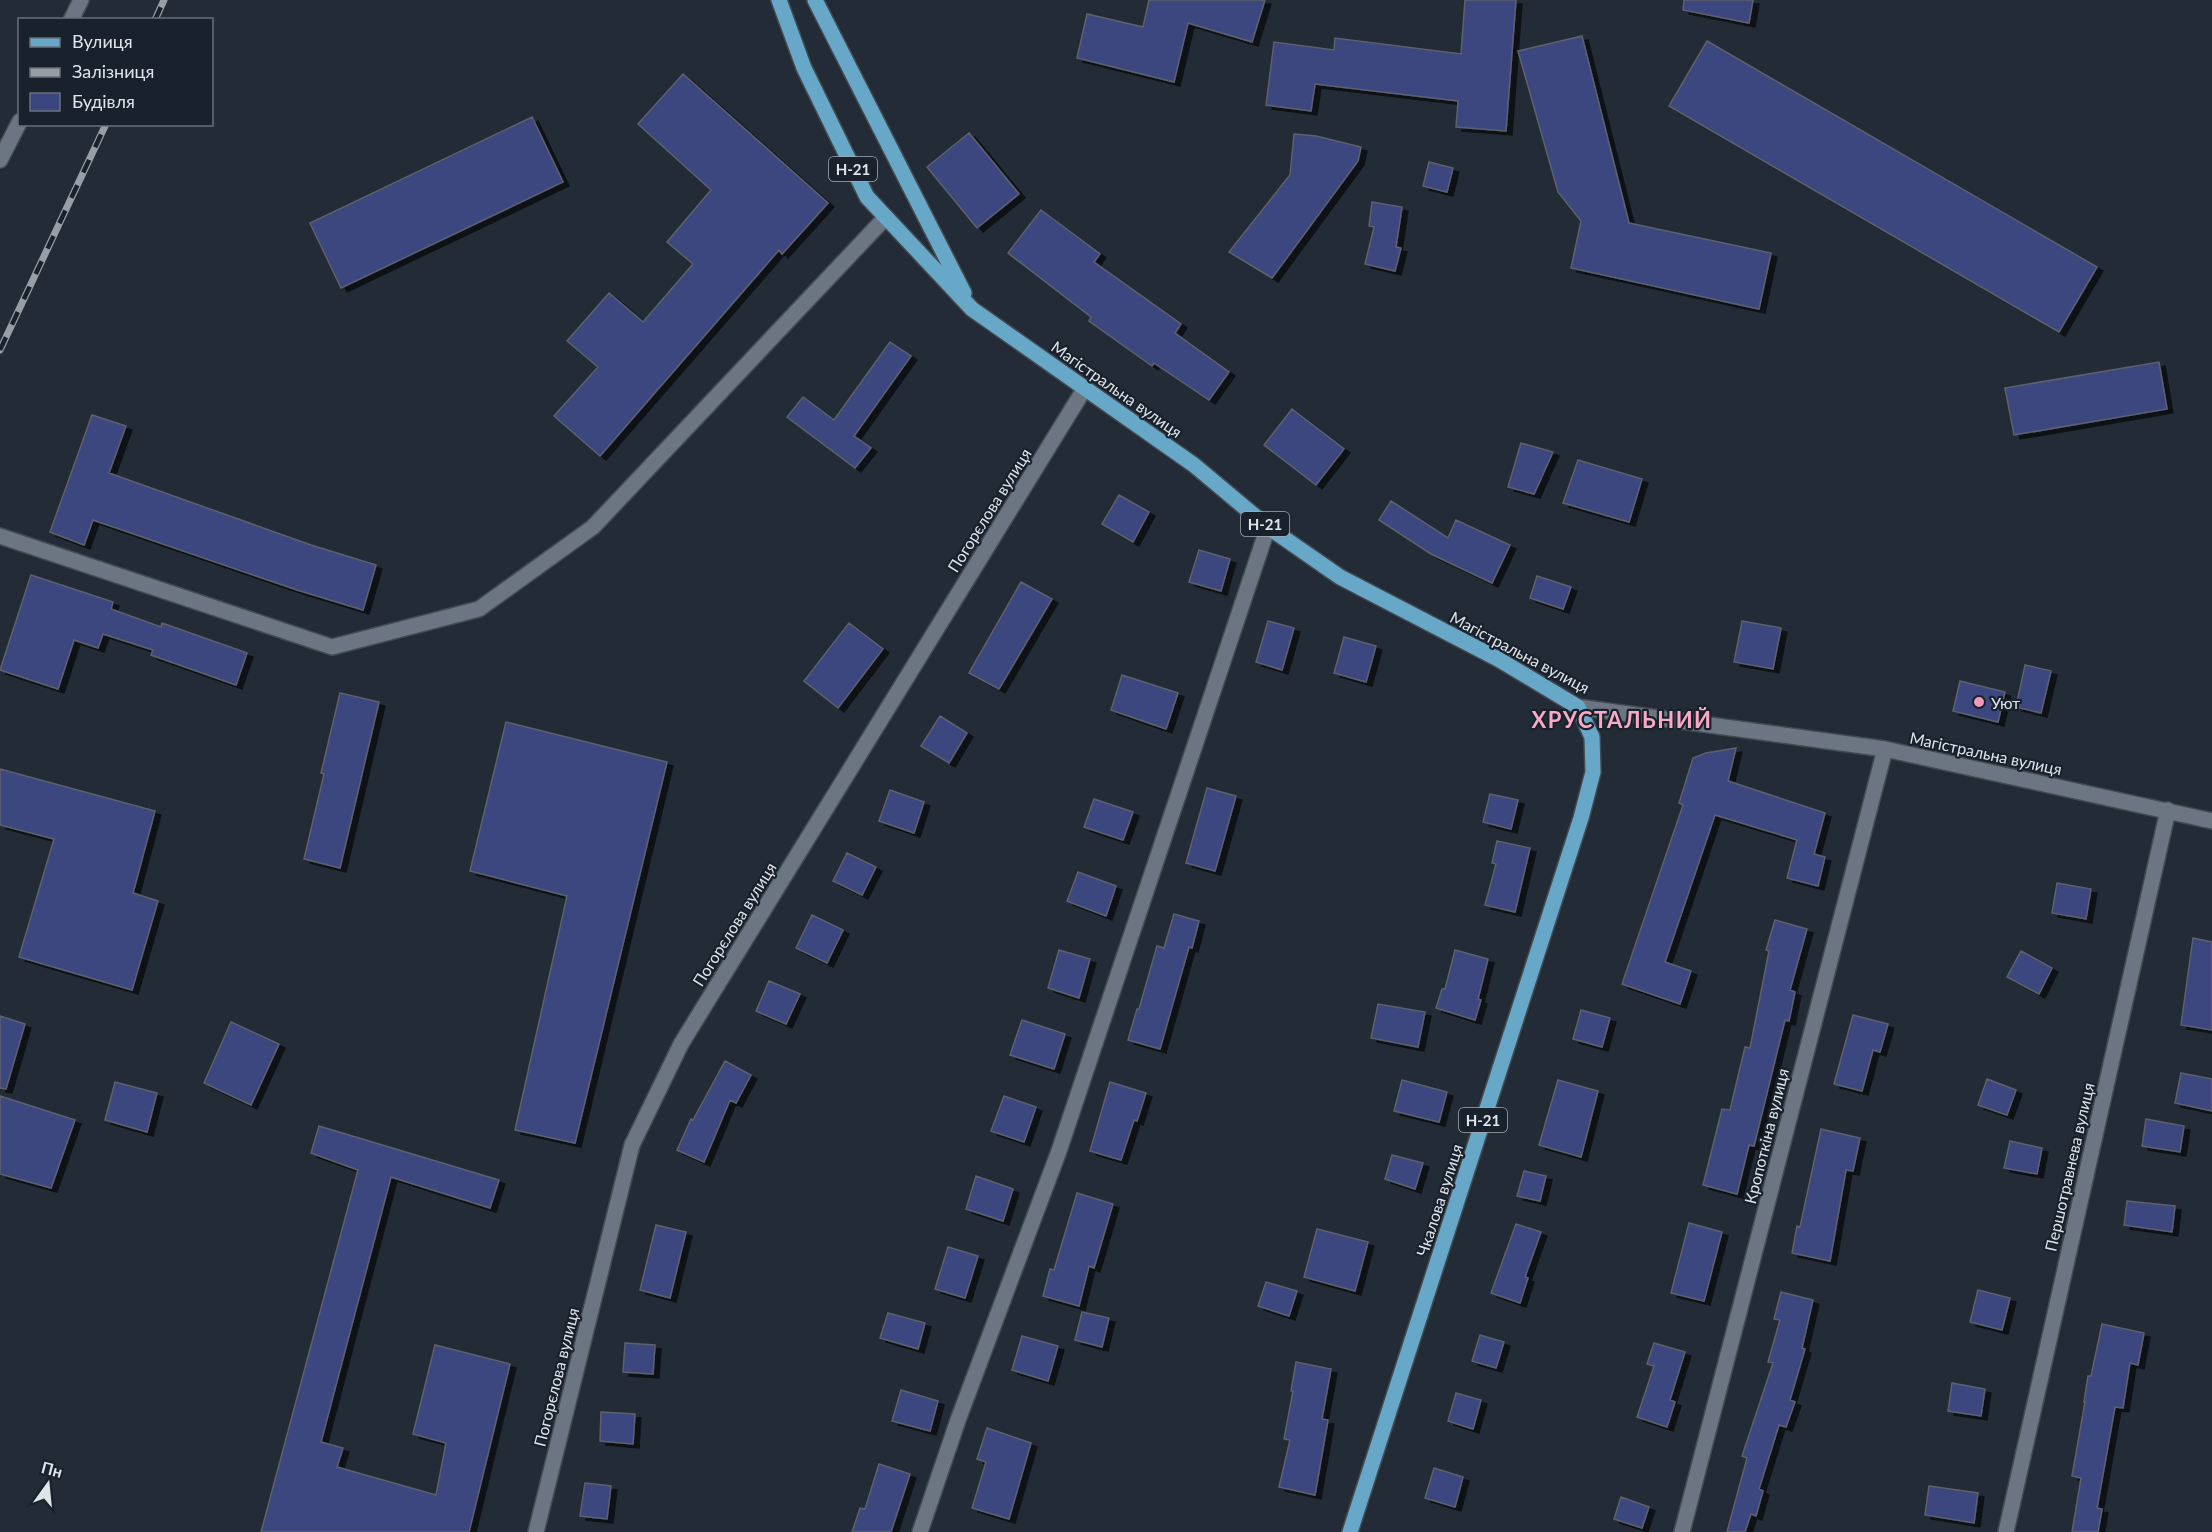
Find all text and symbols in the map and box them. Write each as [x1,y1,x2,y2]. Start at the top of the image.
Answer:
legend [18,18,213,126]
text: Вулиця [72,30,133,52]
text: Залізниця [72,60,154,82]
text: Будівля [72,90,135,112]
road number: Н-21 [829,157,877,181]
street label: Магістральна вулиця [1048,337,1186,441]
street label: Погорєлова вулиця [943,445,1035,575]
road number: Н-21 [1241,512,1289,536]
street label: Магістральна вулиця [1447,607,1593,697]
place label: Уют [1991,693,2020,712]
marker: Уют [1972,695,1986,709]
district label: ХРУСТАЛЬНИЙ [1531,706,1713,733]
street label: Магістральна вулиця [1908,728,2064,778]
street label: Погорєлова вулиця [688,859,780,989]
street label: Кропоткіна вулиця [1740,1066,1792,1206]
street label: Першотравнева вулиця [2040,1081,2098,1253]
road number: Н-21 [1459,1108,1507,1132]
street label: Чкалова вулиця [1412,1142,1466,1258]
street label: Погорєлова вулиця [530,1306,582,1448]
north arrow [18,1454,78,1514]
text: Пн [39,1457,65,1481]

